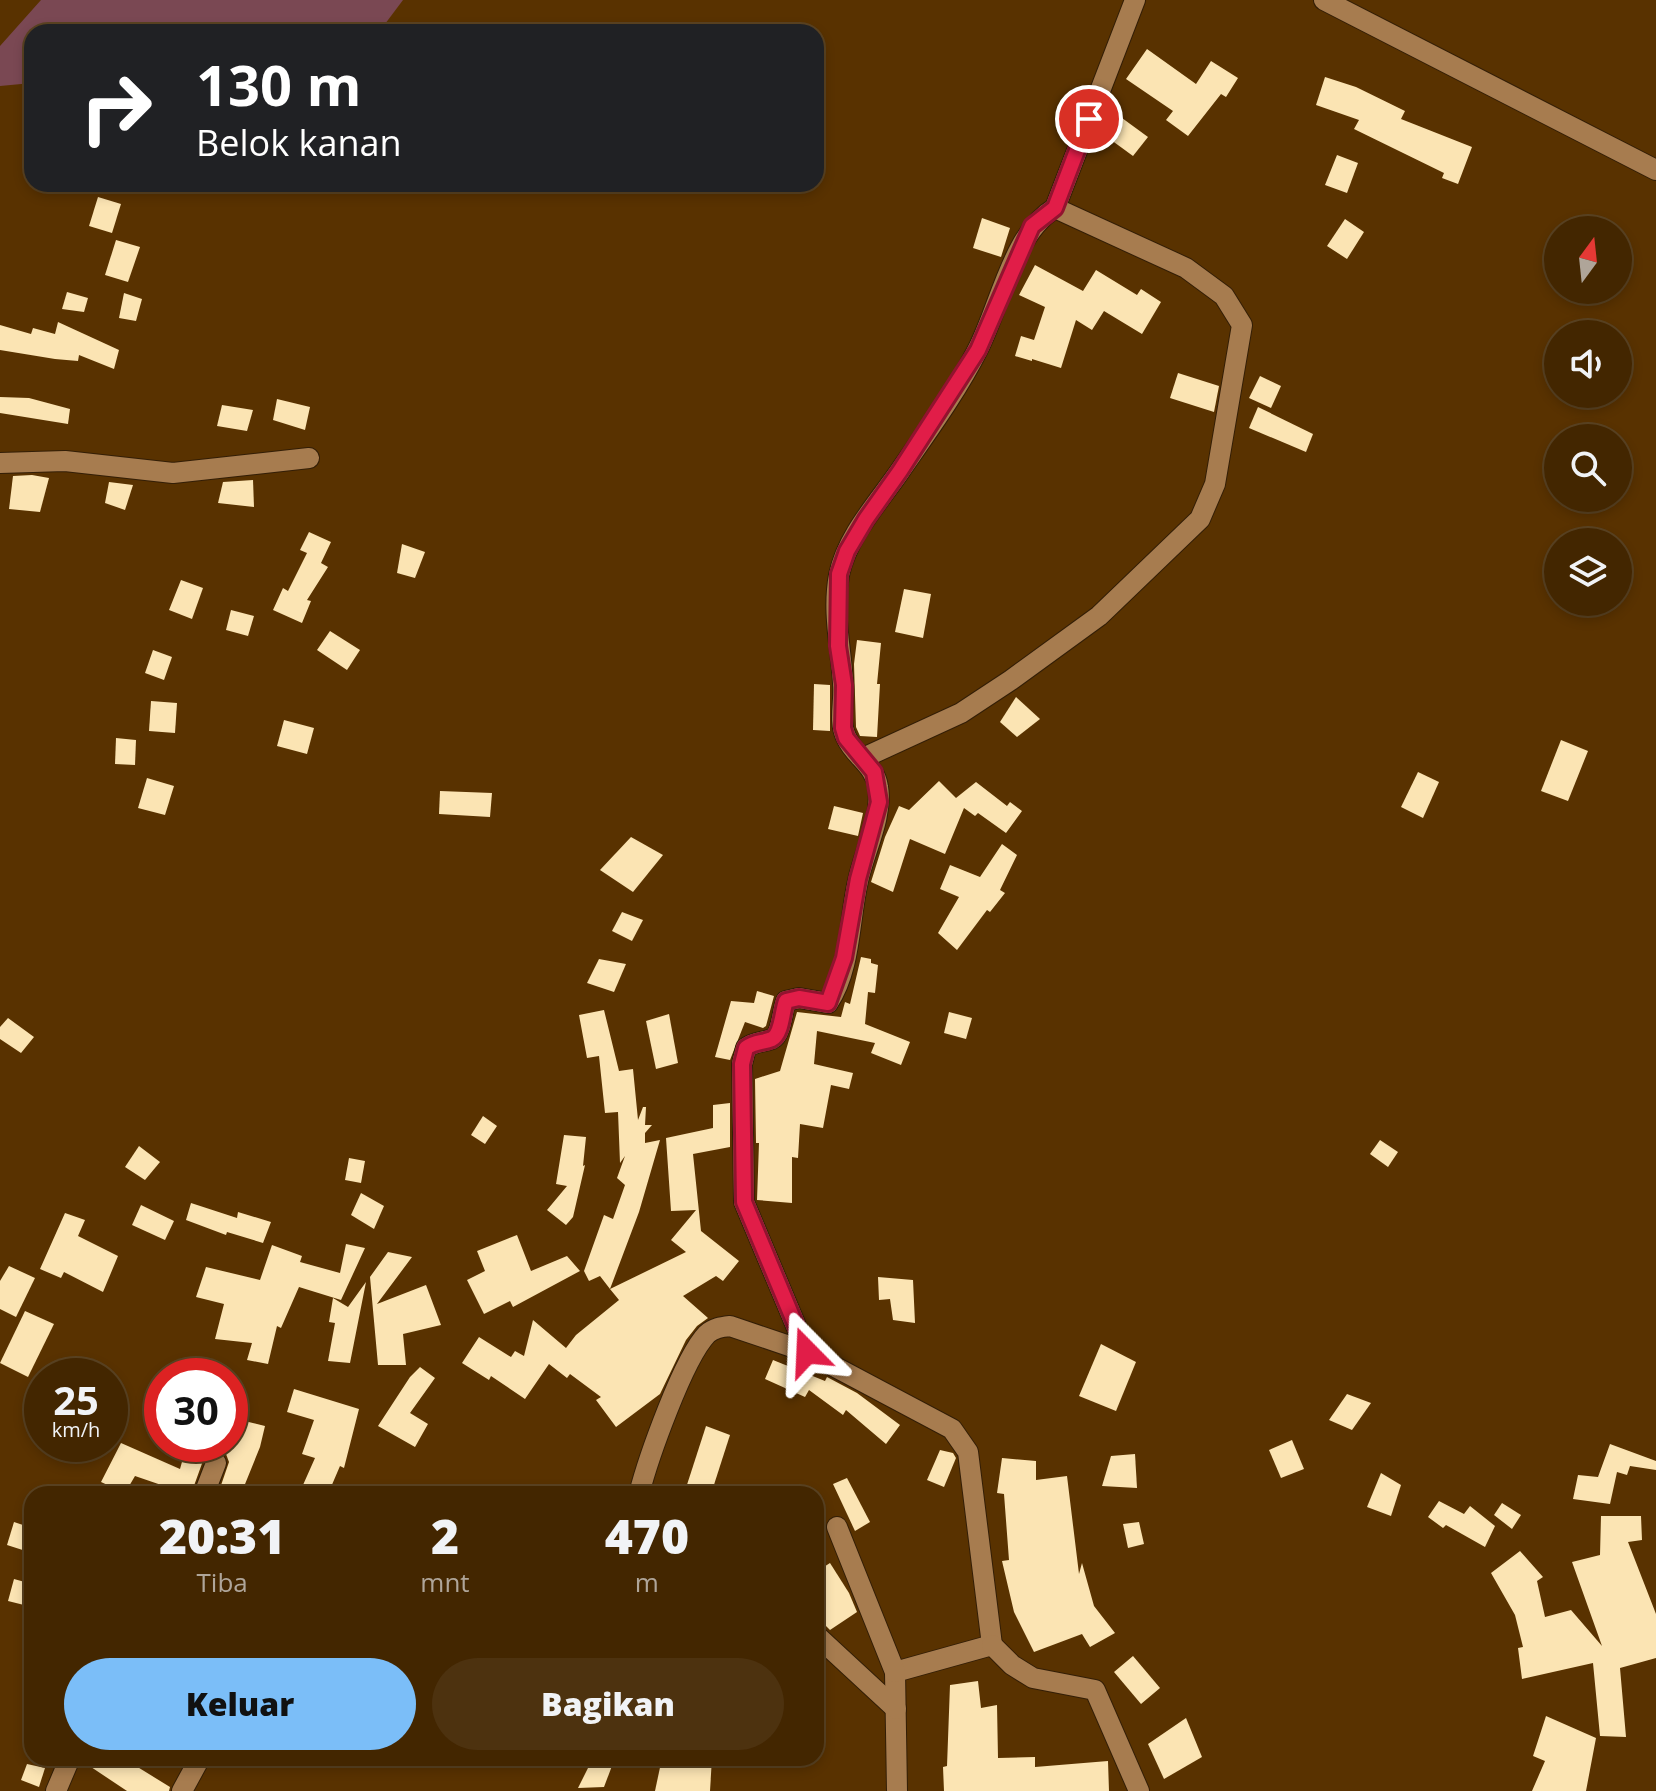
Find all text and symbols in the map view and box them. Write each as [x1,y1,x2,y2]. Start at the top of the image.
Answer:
text: 130 m [196,46,362,122]
icon: right [64,56,168,160]
pin [1055,85,1123,153]
icon: arrive [1067,97,1111,141]
text: Belok kanan [196,118,402,167]
north arrow [1544,216,1632,304]
map controls [1544,216,1632,616]
button: sound [1544,320,1632,408]
button: search [1544,424,1632,512]
button: layers [1544,528,1632,616]
position arrow [765,1310,849,1394]
speed limit sign: 30 [144,1358,248,1462]
text: 25 [53,1372,99,1427]
text: km/h [52,1416,100,1443]
text: 20:31 [159,1503,285,1568]
text: 2 [431,1503,459,1568]
text: 470 [605,1503,689,1568]
text: Tiba [197,1564,248,1600]
text: mnt [420,1564,470,1600]
text: m [635,1564,659,1600]
button: Keluar [64,1658,416,1750]
button: Bagikan [432,1658,784,1750]

